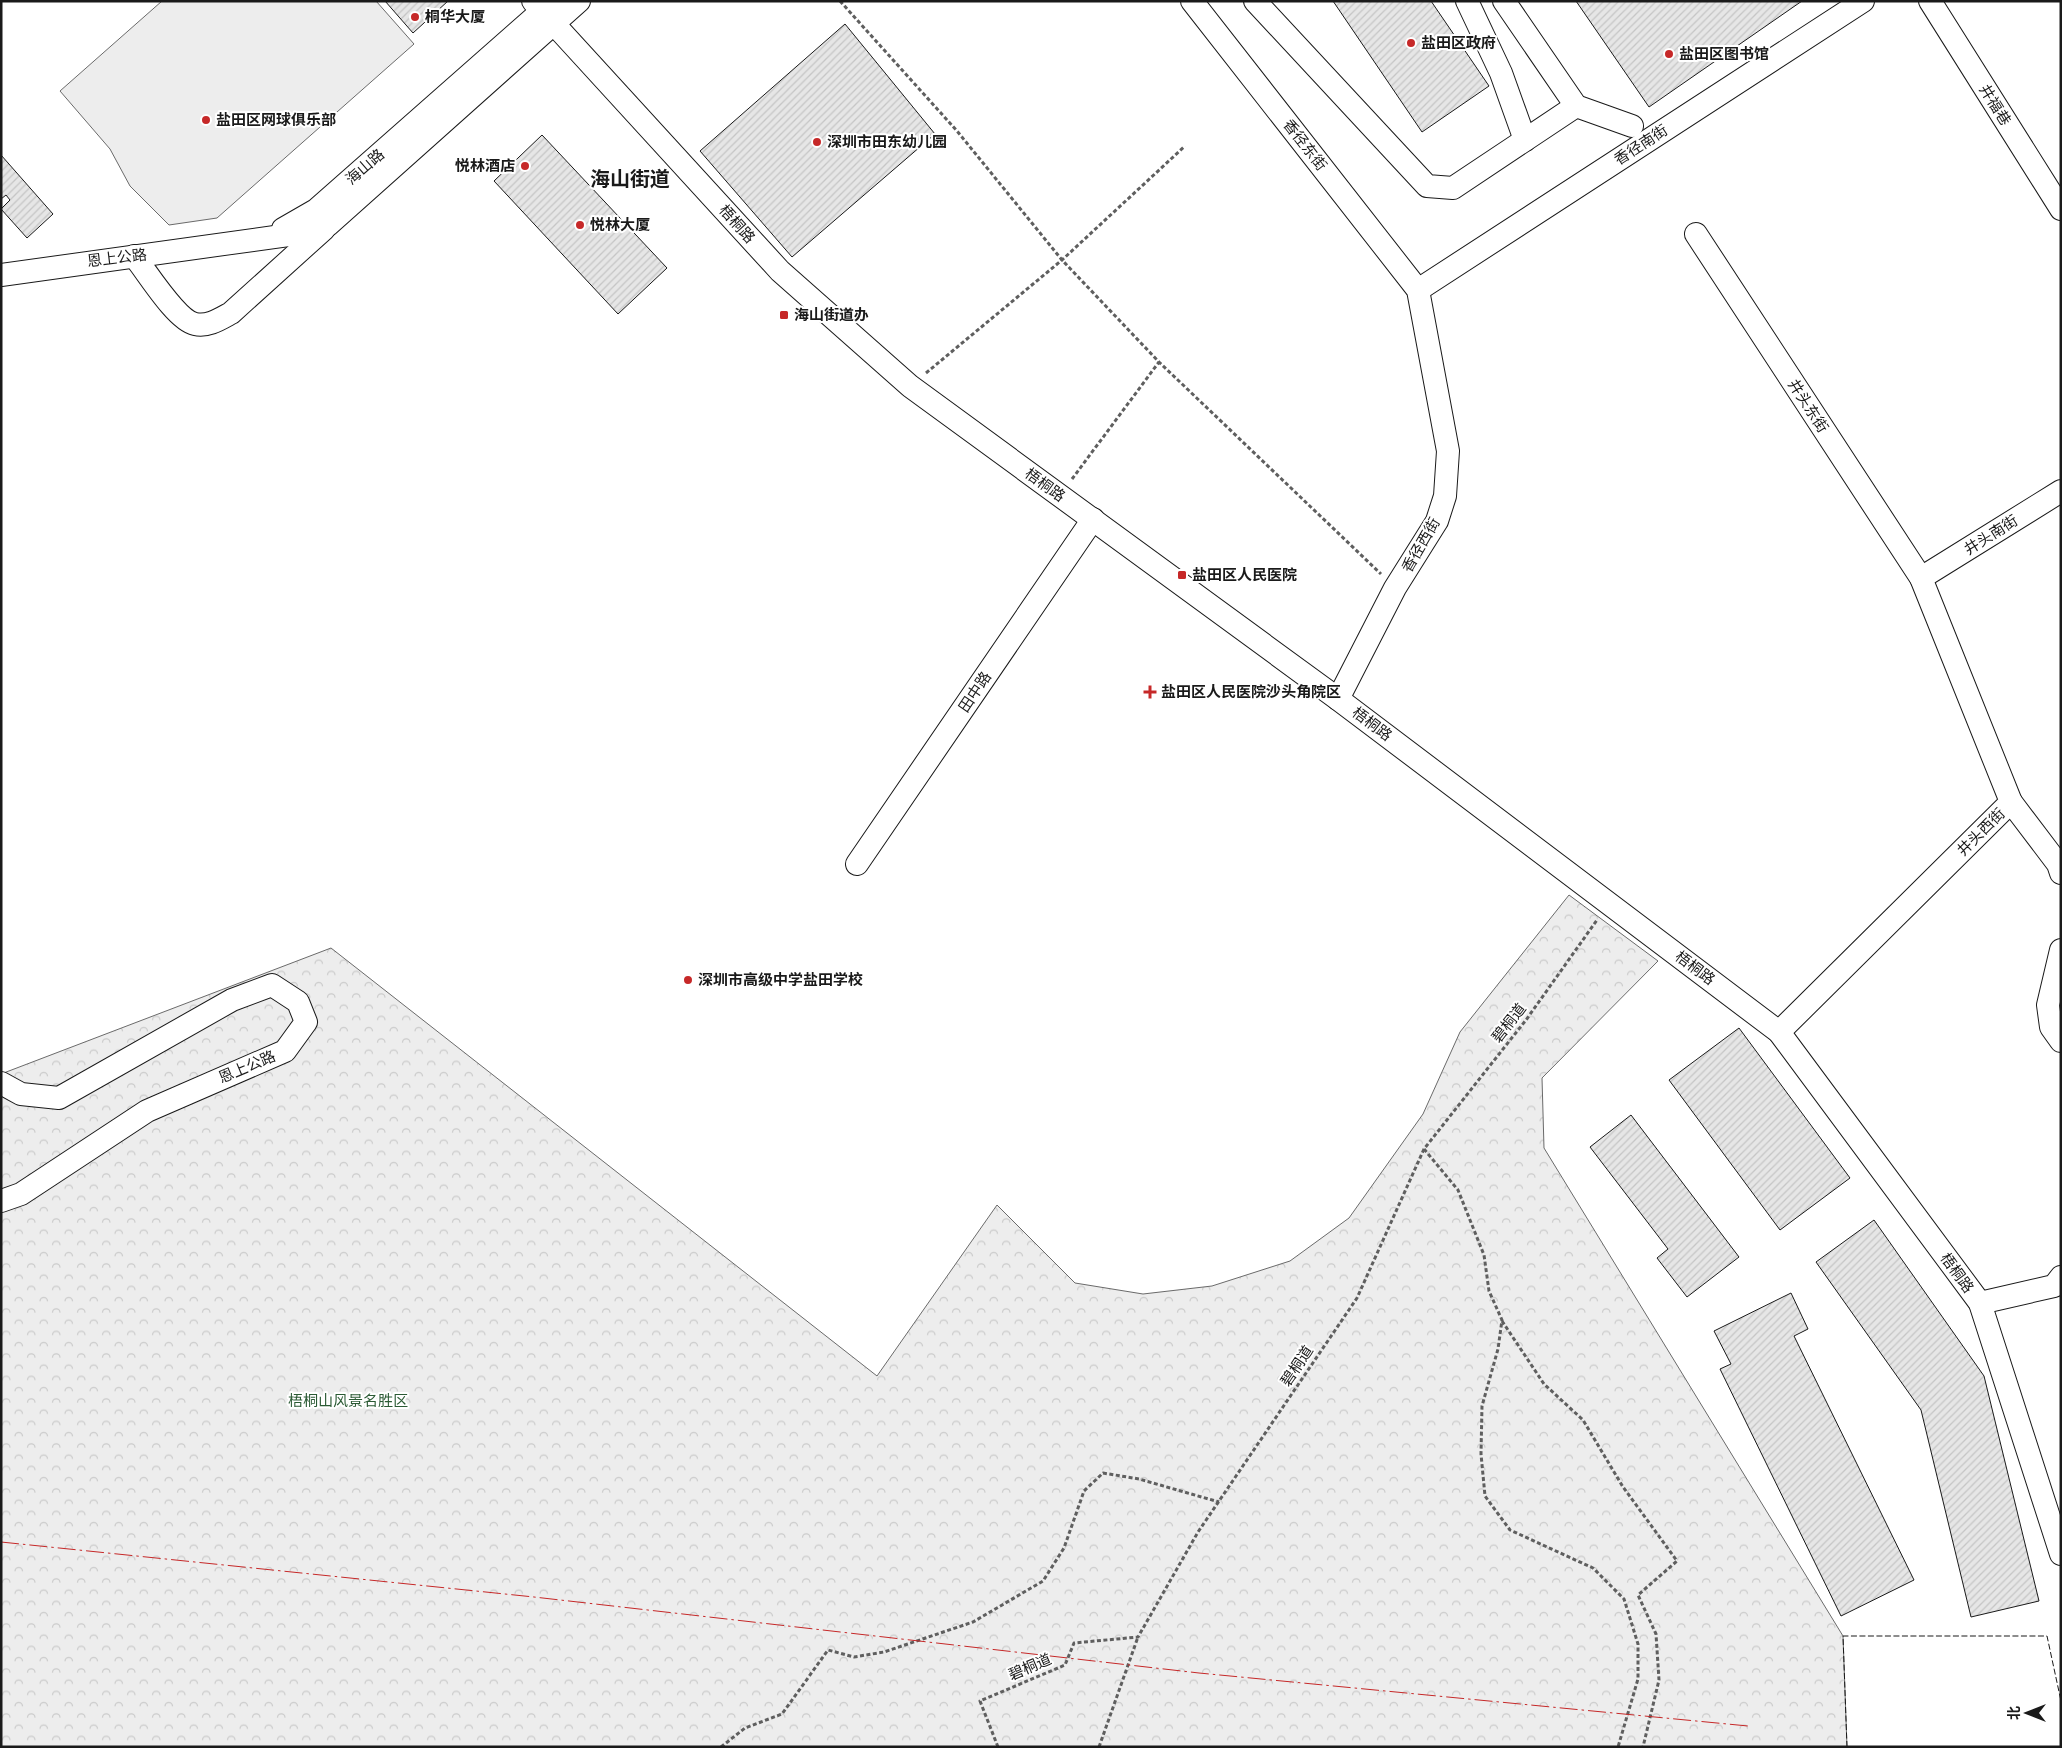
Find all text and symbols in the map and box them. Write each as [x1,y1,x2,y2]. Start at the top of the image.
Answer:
place label: 桐华大厦 [425,8,485,26]
marker: 桐华大厦 [409,11,421,23]
place label: 盐田区政府 [1421,34,1496,52]
marker: 盐田区政府 [1405,37,1417,49]
place label: 盐田区图书馆 [1679,45,1769,63]
marker: 盐田区图书馆 [1663,48,1675,60]
street label: 井福巷 [1975,81,2015,129]
place label: 盐田区网球俱乐部 [216,111,336,129]
marker: 盐田区网球俱乐部 [200,114,212,126]
street label: 香径东街 [1279,116,1331,174]
street label: 香径南街 [1611,121,1671,169]
place label: 深圳市田东幼儿园 [827,133,947,151]
marker: 深圳市田东幼儿园 [811,136,823,148]
street label: 海山路 [342,145,388,189]
place label: 悦林酒店 [455,157,515,175]
marker: 悦林酒店 [519,160,531,172]
district label: 海山街道 [590,167,670,191]
street label: 梧桐路 [715,201,759,247]
place label: 悦林大厦 [590,216,650,234]
marker: 悦林大厦 [574,219,586,231]
street label: 恩上公路 [86,245,148,271]
place label: 海山街道办 [794,306,869,324]
marker: 海山街道办 [778,309,790,321]
street label: 井头东街 [1784,376,1832,436]
street label: 梧桐路 [1022,464,1068,506]
street label: 井头南街 [1961,511,2021,559]
street label: 香径西街 [1398,515,1444,575]
place label: 盐田区人民医院 [1192,566,1297,584]
marker: 盐田区人民医院 [1176,569,1188,581]
street label: 田中路 [955,668,995,716]
place label: 盐田区人民医院沙头角院区 [1161,683,1341,701]
marker: 盐田区人民医院沙头角院区 [1143,685,1157,699]
street label: 梧桐路 [1349,703,1395,745]
street label: 井头西街 [1953,804,2009,860]
street label: 梧桐路 [1672,947,1718,989]
place label: 深圳市高级中学盐田学校 [698,971,863,989]
marker: 深圳市高级中学盐田学校 [682,974,694,986]
street label: 碧桐道 [1488,1000,1530,1046]
street label: 恩上公路 [216,1047,278,1087]
street label: 梧桐路 [1936,1250,1978,1296]
street label: 碧桐道 [1277,1342,1317,1390]
park label: 梧桐山风景名胜区 [288,1392,408,1410]
street label: 碧桐道 [1006,1650,1054,1684]
north arrow [2002,1688,2052,1738]
text: 北 [2006,1706,2022,1720]

